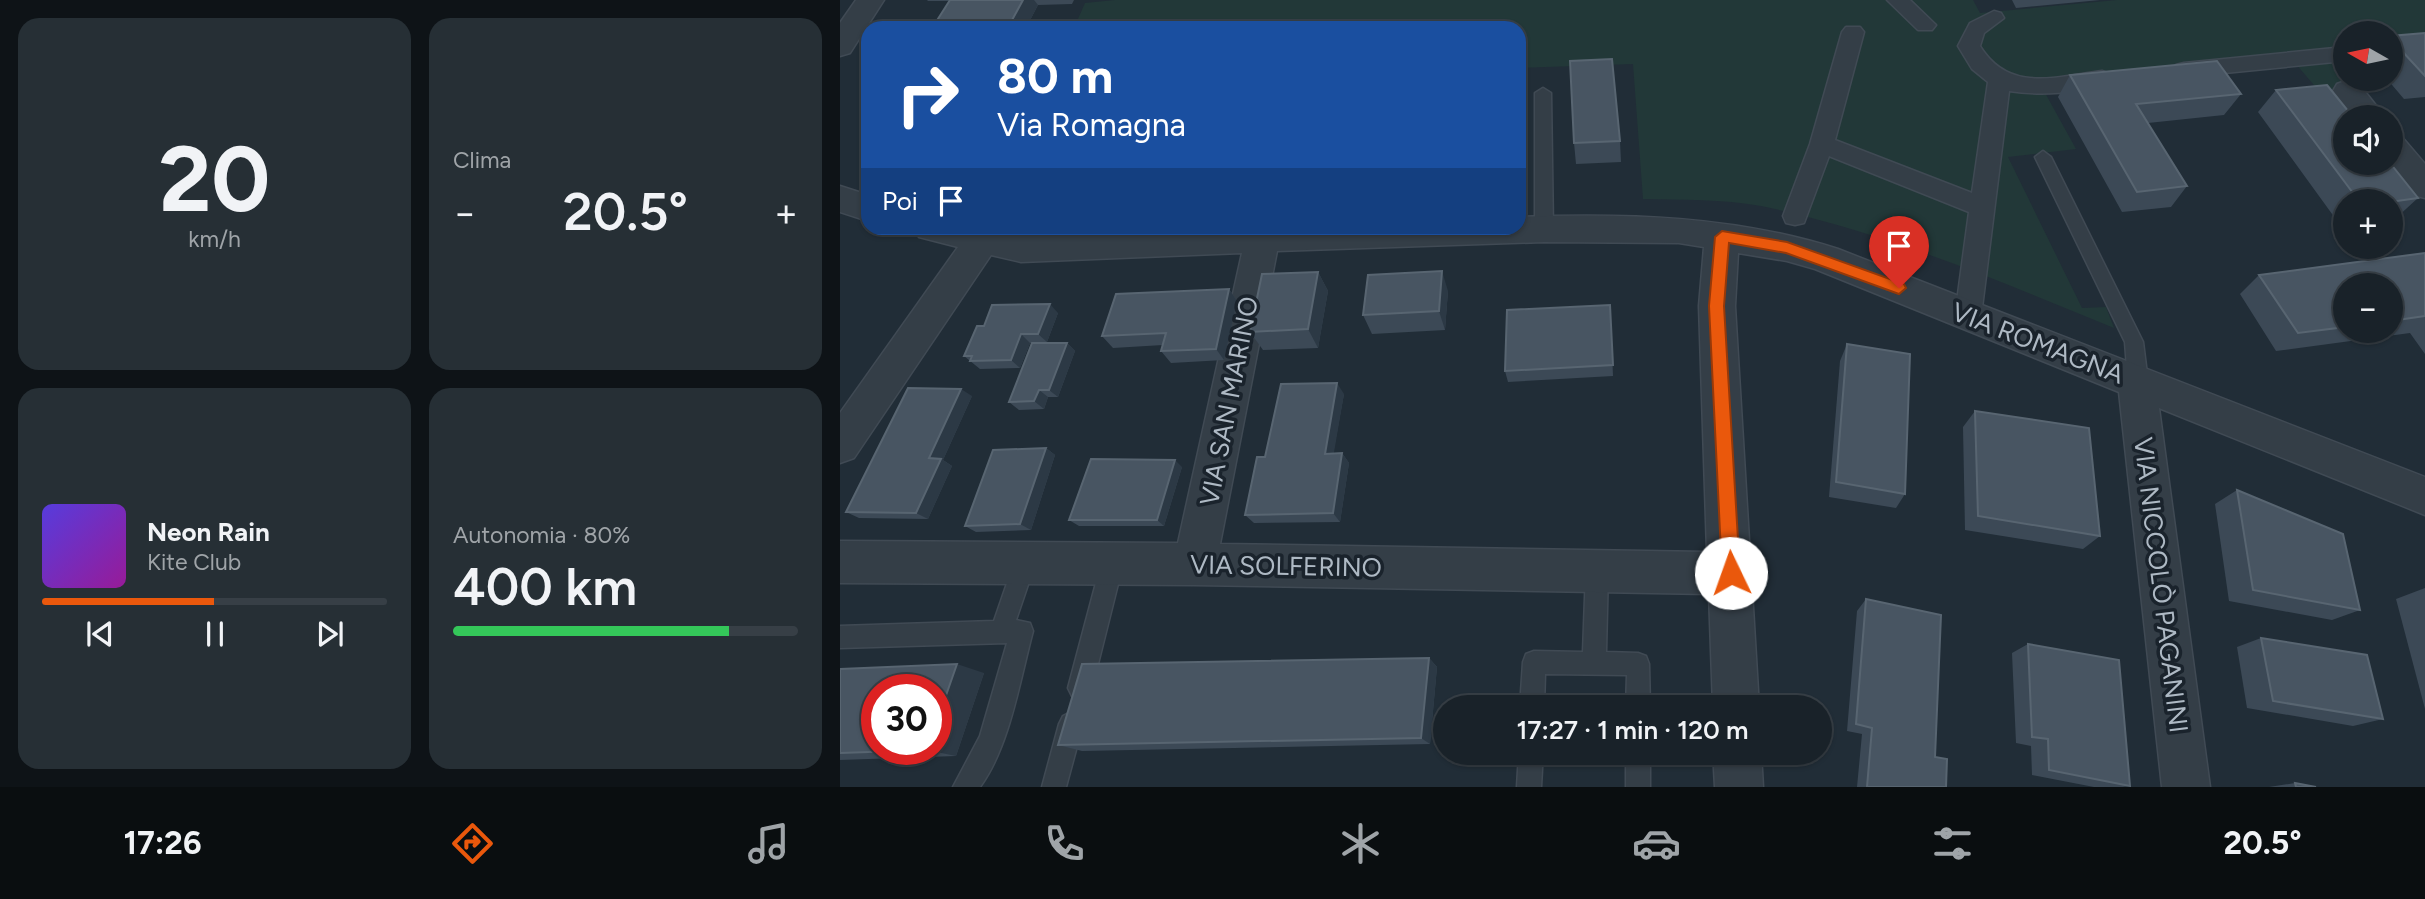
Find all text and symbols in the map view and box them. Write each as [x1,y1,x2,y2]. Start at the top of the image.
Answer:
north arrow [2333,21,2403,91]
map controls [2333,21,2403,343]
text: 80 m [997,46,1113,105]
icon: right [882,49,973,140]
button: sound [2333,105,2403,175]
text: Via Romagna [997,106,1186,144]
text: 20 [159,125,270,234]
text: Clima [453,146,511,174]
text: 20.5° [563,181,688,243]
icon: arrive [932,182,970,220]
text: Poi [882,185,918,217]
button: + [2333,189,2403,259]
text: − [453,190,477,236]
text: + [774,190,798,236]
pin [1869,216,1929,288]
text: km/h [188,225,241,253]
icon: arrive [1880,227,1918,265]
button: − [2333,273,2403,343]
street label: VIA SAN MARINO [1193,294,1265,508]
street label: VIA ROMAGNA [1947,295,2129,391]
street label: VIA NICCOLÒ PAGANINI [2127,435,2195,735]
text: Neon Rain [147,516,270,548]
text: Autonomia · 80% [453,521,630,549]
position arrow [1694,536,1768,610]
text: Kite Club [147,548,241,576]
street label: VIA SOLFERINO [1190,548,1382,584]
text: 400 km [453,556,637,618]
icon: previous [81,615,119,653]
icon: pause [196,615,234,653]
icon: next [311,615,349,653]
speed limit sign: 30 [861,674,952,765]
text: 17:27 · 1 min · 120 m [1516,714,1749,746]
icon: directions [448,819,497,868]
icon: music [744,819,793,868]
icon: phone [1040,819,1089,868]
icon: climate [1336,819,1385,868]
icon: car [1632,819,1681,868]
icon: filters [1928,819,1977,868]
text: 17:26 [123,824,201,862]
text: 20.5° [2224,824,2301,862]

